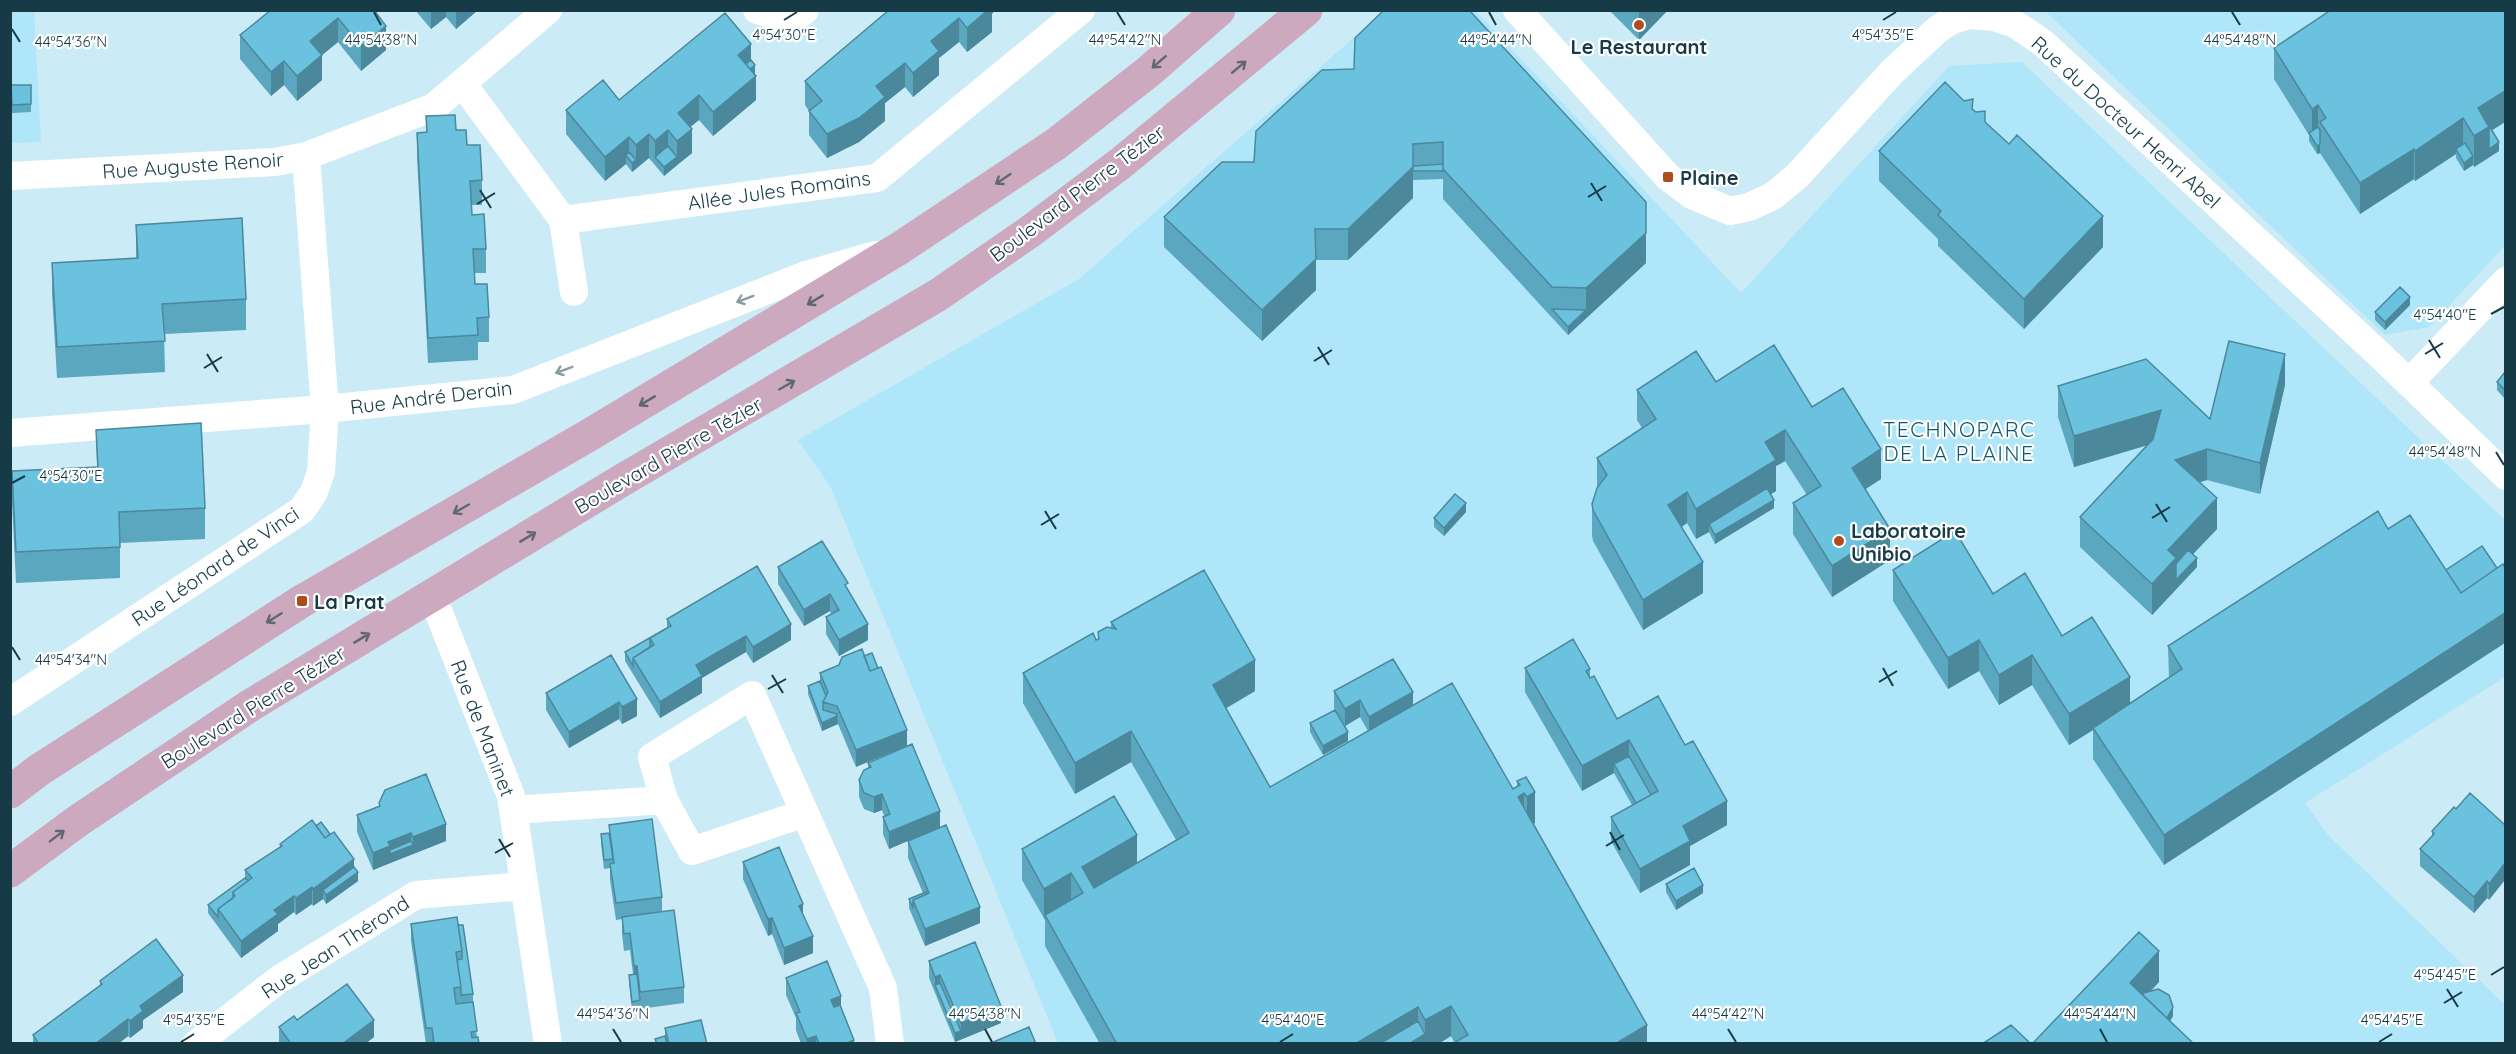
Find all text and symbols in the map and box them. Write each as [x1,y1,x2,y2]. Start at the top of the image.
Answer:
marker: Le Restaurant [1632,18,1646,32]
text: 4°54'30"E [753,25,815,44]
text: 4°54'35"E [1852,25,1914,44]
text: 44°54'38"N [345,30,417,49]
text: 44°54'42"N [1089,30,1161,49]
text: 44°54'44"N [1460,30,1532,49]
street label: Rue du Docteur Henri Abel [2026,30,2226,214]
text: 44°54'48"N [2204,30,2276,49]
text: 44°54'36"N [35,32,107,51]
place label: Le Restaurant [1570,34,1708,59]
one-way arrow [1151,56,1167,69]
one-way arrow [1231,60,1246,74]
street label: Boulevard Pierre Tézier [985,119,1170,267]
street label: Rue Auguste Renoir [101,146,285,184]
street label: Allée Jules Romains [686,165,872,215]
place label: Plaine [1680,165,1738,190]
marker: Plaine [1661,170,1675,184]
one-way arrow [995,174,1012,186]
one-way arrow [736,294,755,305]
one-way arrow [807,295,824,307]
text: 4°54'40"E [2414,305,2476,324]
one-way arrow [555,365,573,376]
street label: Rue André Derain [348,375,514,419]
one-way arrow [778,379,795,391]
street label: Boulevard Pierre Tézier [570,391,767,519]
one-way arrow [639,395,656,407]
district label: TECHNOPARC DE LA PLAINE [1883,416,2035,466]
text: 44°54'48"N [2409,442,2481,461]
text: 4°54'30"E [40,466,102,485]
street label: Rue Léonard de Vinci [127,501,303,631]
one-way arrow [453,503,470,515]
place label: Laboratoire Unibio [1851,518,1966,566]
one-way arrow [519,531,536,543]
marker: Laboratoire Unibio [1832,534,1846,548]
place label: La Prat [314,589,385,614]
marker: La Prat [295,594,309,608]
one-way arrow [266,613,283,625]
one-way arrow [353,632,370,644]
street label: Boulevard Pierre Tézier [156,640,350,774]
text: 44°54'34"N [35,650,107,669]
street label: Rue de Maninet [445,656,521,800]
one-way arrow [49,829,65,842]
street label: Rue Jean Thérond [256,890,414,1004]
text: 4°54'45"E [2414,965,2476,984]
text: 44°54'36"N [577,1004,649,1023]
text: 44°54'38"N [949,1004,1021,1023]
text: 44°54'42"N [1692,1004,1764,1023]
text: 44°54'44"N [2064,1004,2136,1023]
text: 4°54'35"E [163,1010,225,1029]
text: 4°54'40"E [1262,1010,1324,1029]
text: 4°54'45"E [2361,1010,2423,1029]

